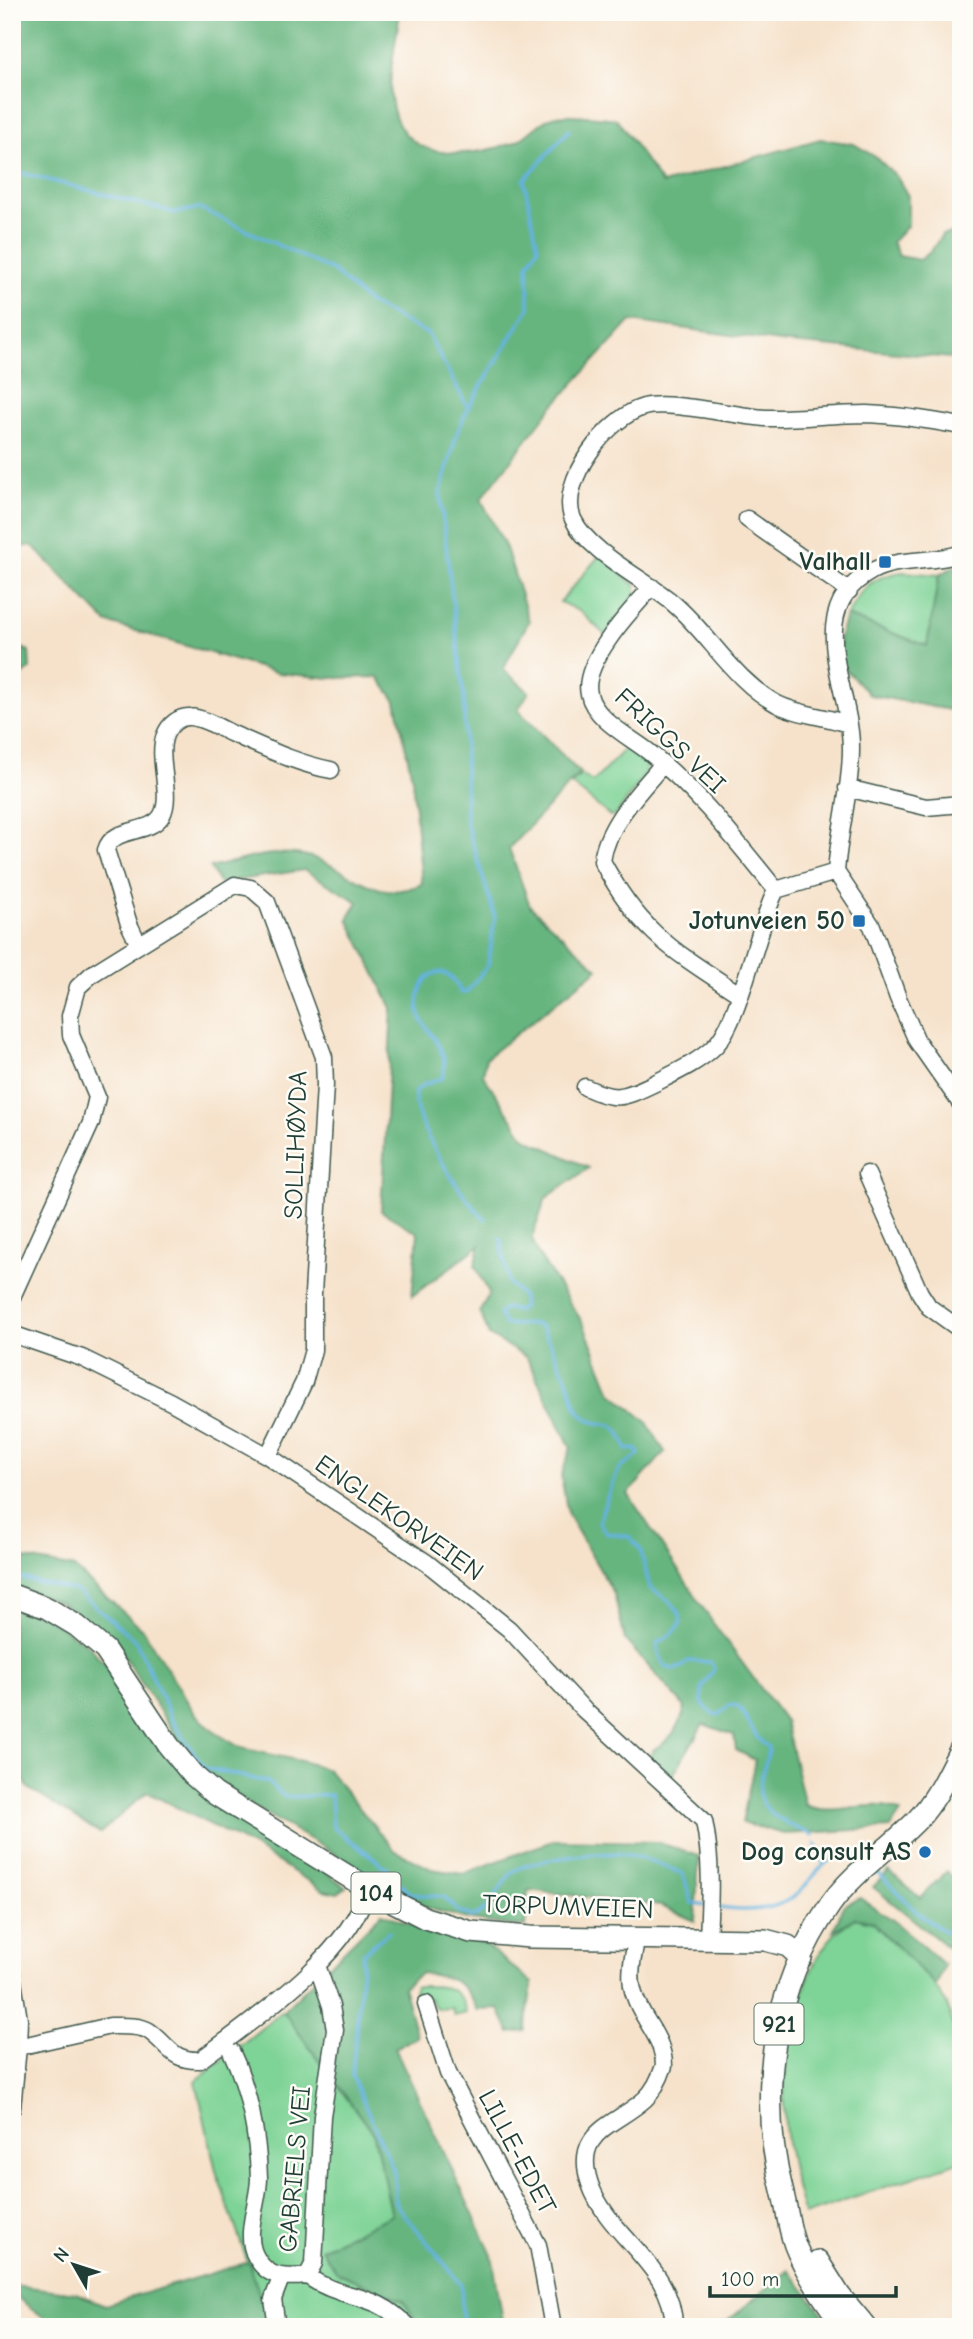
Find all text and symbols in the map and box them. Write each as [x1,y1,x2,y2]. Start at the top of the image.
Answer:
place label: Valhall [799,547,871,577]
marker: Valhall [877,554,893,570]
street label: FRIGGS VEI [609,682,731,800]
place label: Jotunveien 50 [689,906,845,936]
marker: Jotunveien 50 [851,913,867,929]
street label: SOLLIHØYDA [278,1070,314,1220]
street label: ENGLEKORVEIEN [309,1449,489,1587]
place label: Dog consult AS [741,1837,911,1867]
marker: Dog consult AS [917,1844,933,1860]
road number: 104 [352,1872,400,1914]
street label: TORPUMVEIEN [482,1889,654,1925]
road number: 921 [754,2004,804,2045]
street label: GABRIELS VEI [273,2084,317,2254]
street label: LILLE-EDET [472,2085,562,2220]
north arrow [38,2230,108,2300]
text: N [49,2243,74,2267]
scale bar [710,2255,896,2299]
text: 100 m [721,2267,779,2291]

